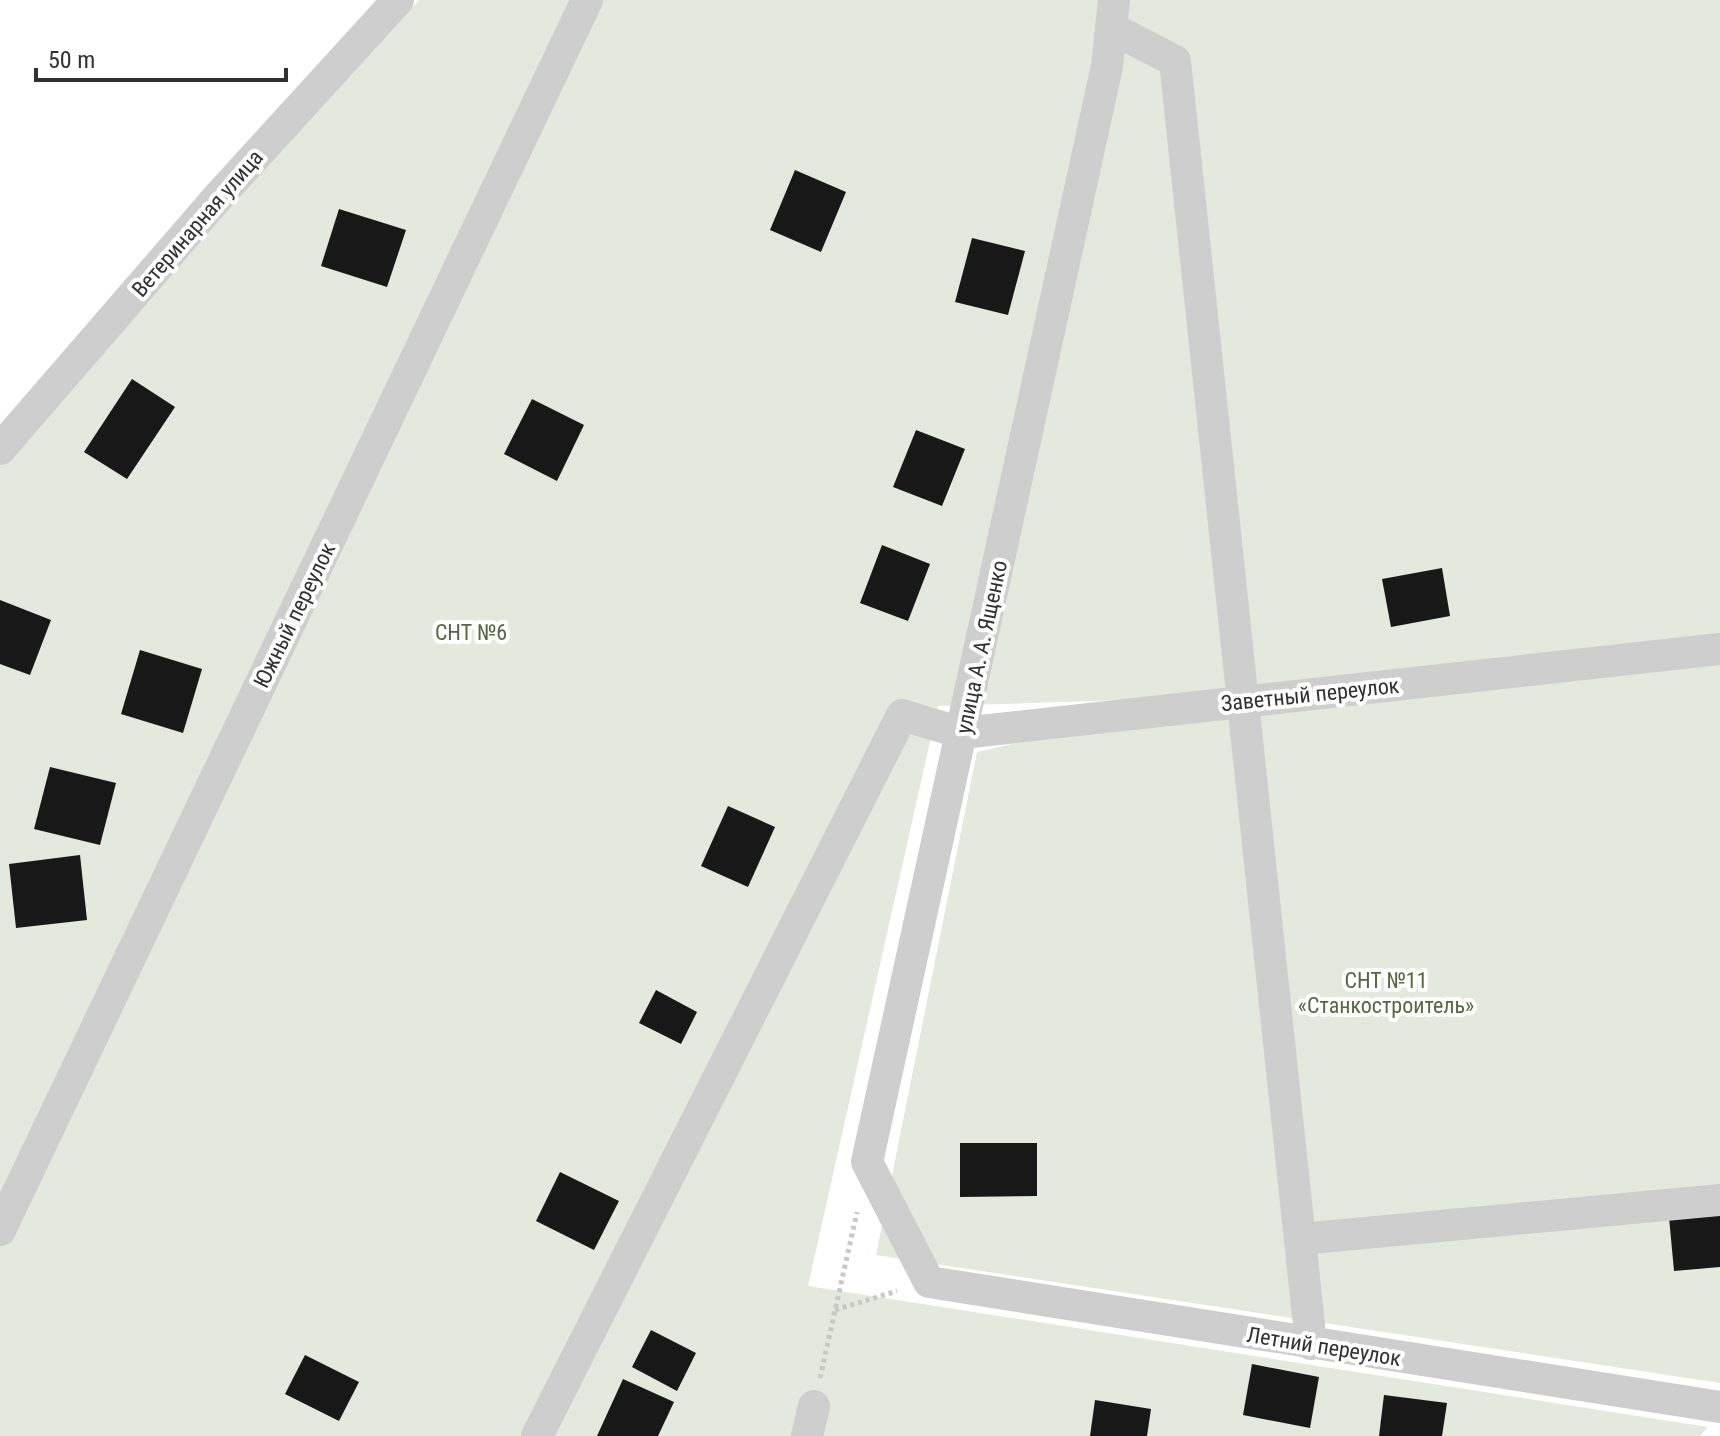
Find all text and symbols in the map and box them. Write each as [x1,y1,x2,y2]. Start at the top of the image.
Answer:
scale bar [36,32,286,82]
text: 50 m [48,46,95,74]
street label: Ветеринарная улица [127,145,268,302]
street label: Южный переулок [249,538,340,692]
street label: улица А. А. Ященко [951,558,1012,736]
park label: СНТ №6 [435,620,507,645]
street label: Заветный переулок [1220,673,1401,716]
park label: СНТ №11 «Станкостроитель» [1298,968,1474,1018]
street label: Летний переулок [1245,1322,1403,1371]

